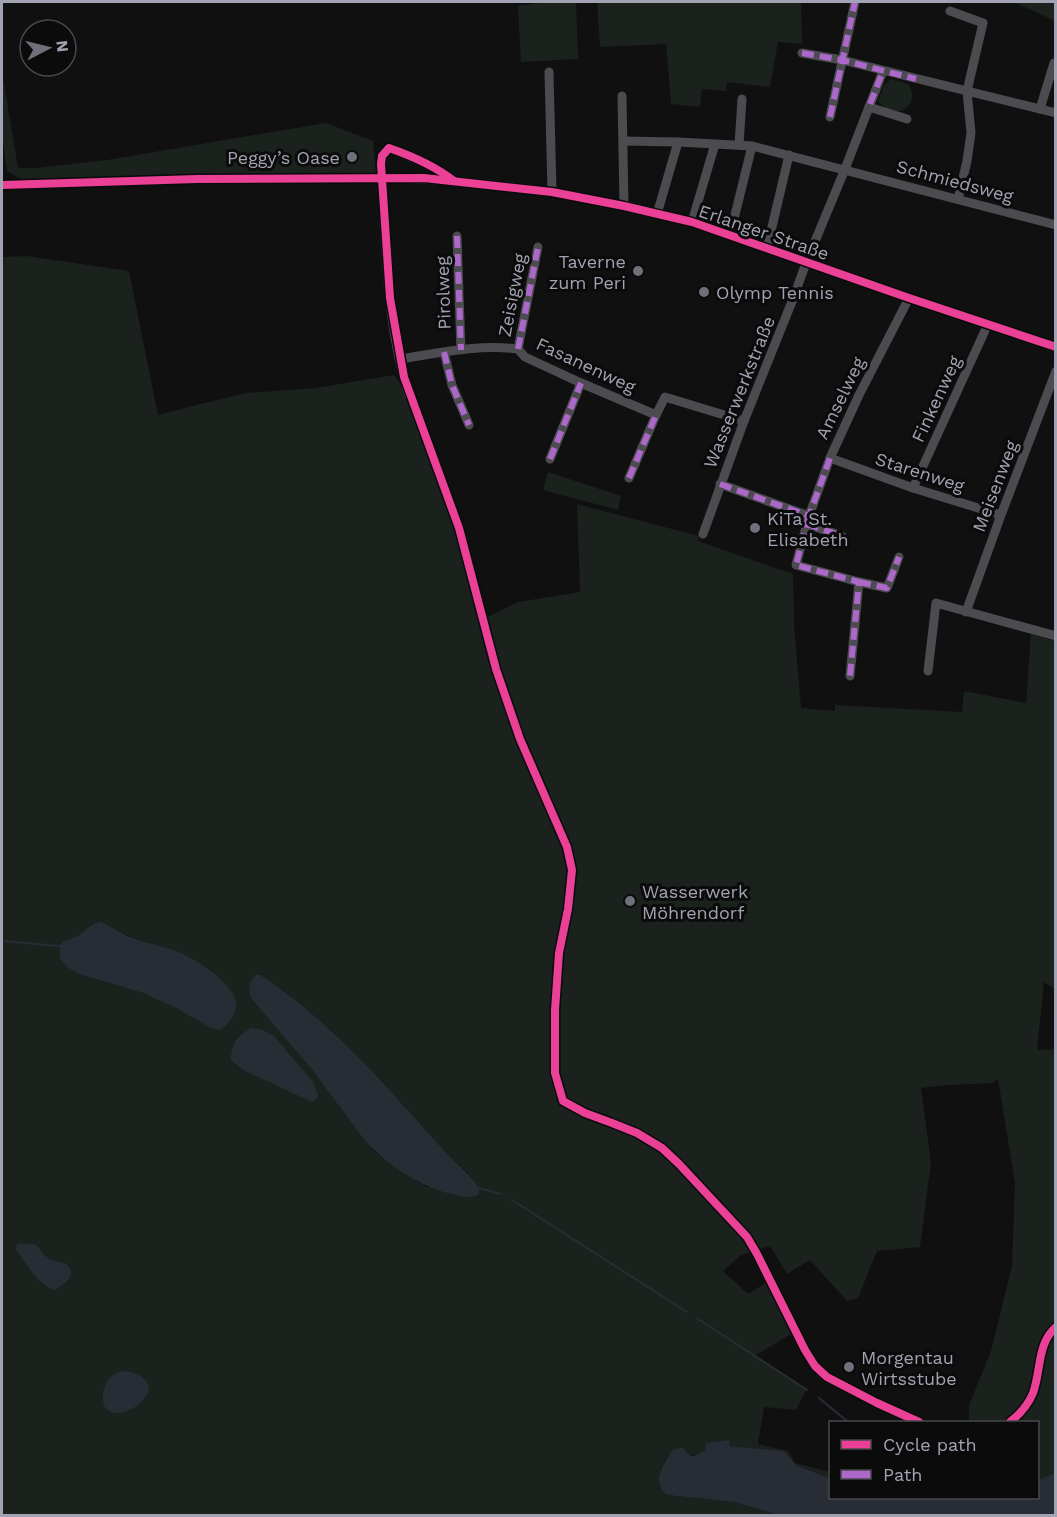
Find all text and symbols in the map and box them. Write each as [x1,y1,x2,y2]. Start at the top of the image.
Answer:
north arrow [18,18,78,78]
text: N [52,39,73,53]
place label: Peggy’s Oase [227,147,340,168]
marker: Peggy’s Oase [345,150,359,164]
street label: Schmiedsweg [894,155,1016,207]
street label: Erlanger Straße [696,200,832,264]
street label: Zeisigweg [494,251,530,338]
place label: Taverne zum Peri [549,251,626,293]
street label: Pirolweg [431,255,455,330]
marker: Taverne zum Peri [631,264,645,278]
place label: Olymp Tennis [716,282,834,303]
marker: Olymp Tennis [697,285,711,299]
street label: Wasserwerkstraße [699,313,779,471]
street label: Fasanenweg [533,333,639,397]
street label: Finkenweg [907,352,965,446]
street label: Amselweg [811,353,869,443]
street label: Meisenweg [968,437,1022,535]
street label: Starenweg [873,448,968,496]
place label: KiTa St. Elisabeth [767,508,849,550]
marker: KiTa St. Elisabeth [748,521,762,535]
place label: Wasserwerk Möhrendorf [642,881,748,923]
marker: Wasserwerk Möhrendorf [623,894,637,908]
place label: Morgentau Wirtsstube [861,1347,957,1389]
marker: Morgentau Wirtsstube [842,1360,856,1374]
legend [829,1421,1039,1499]
text: Cycle path [883,1434,977,1455]
text: Path [883,1464,923,1485]

